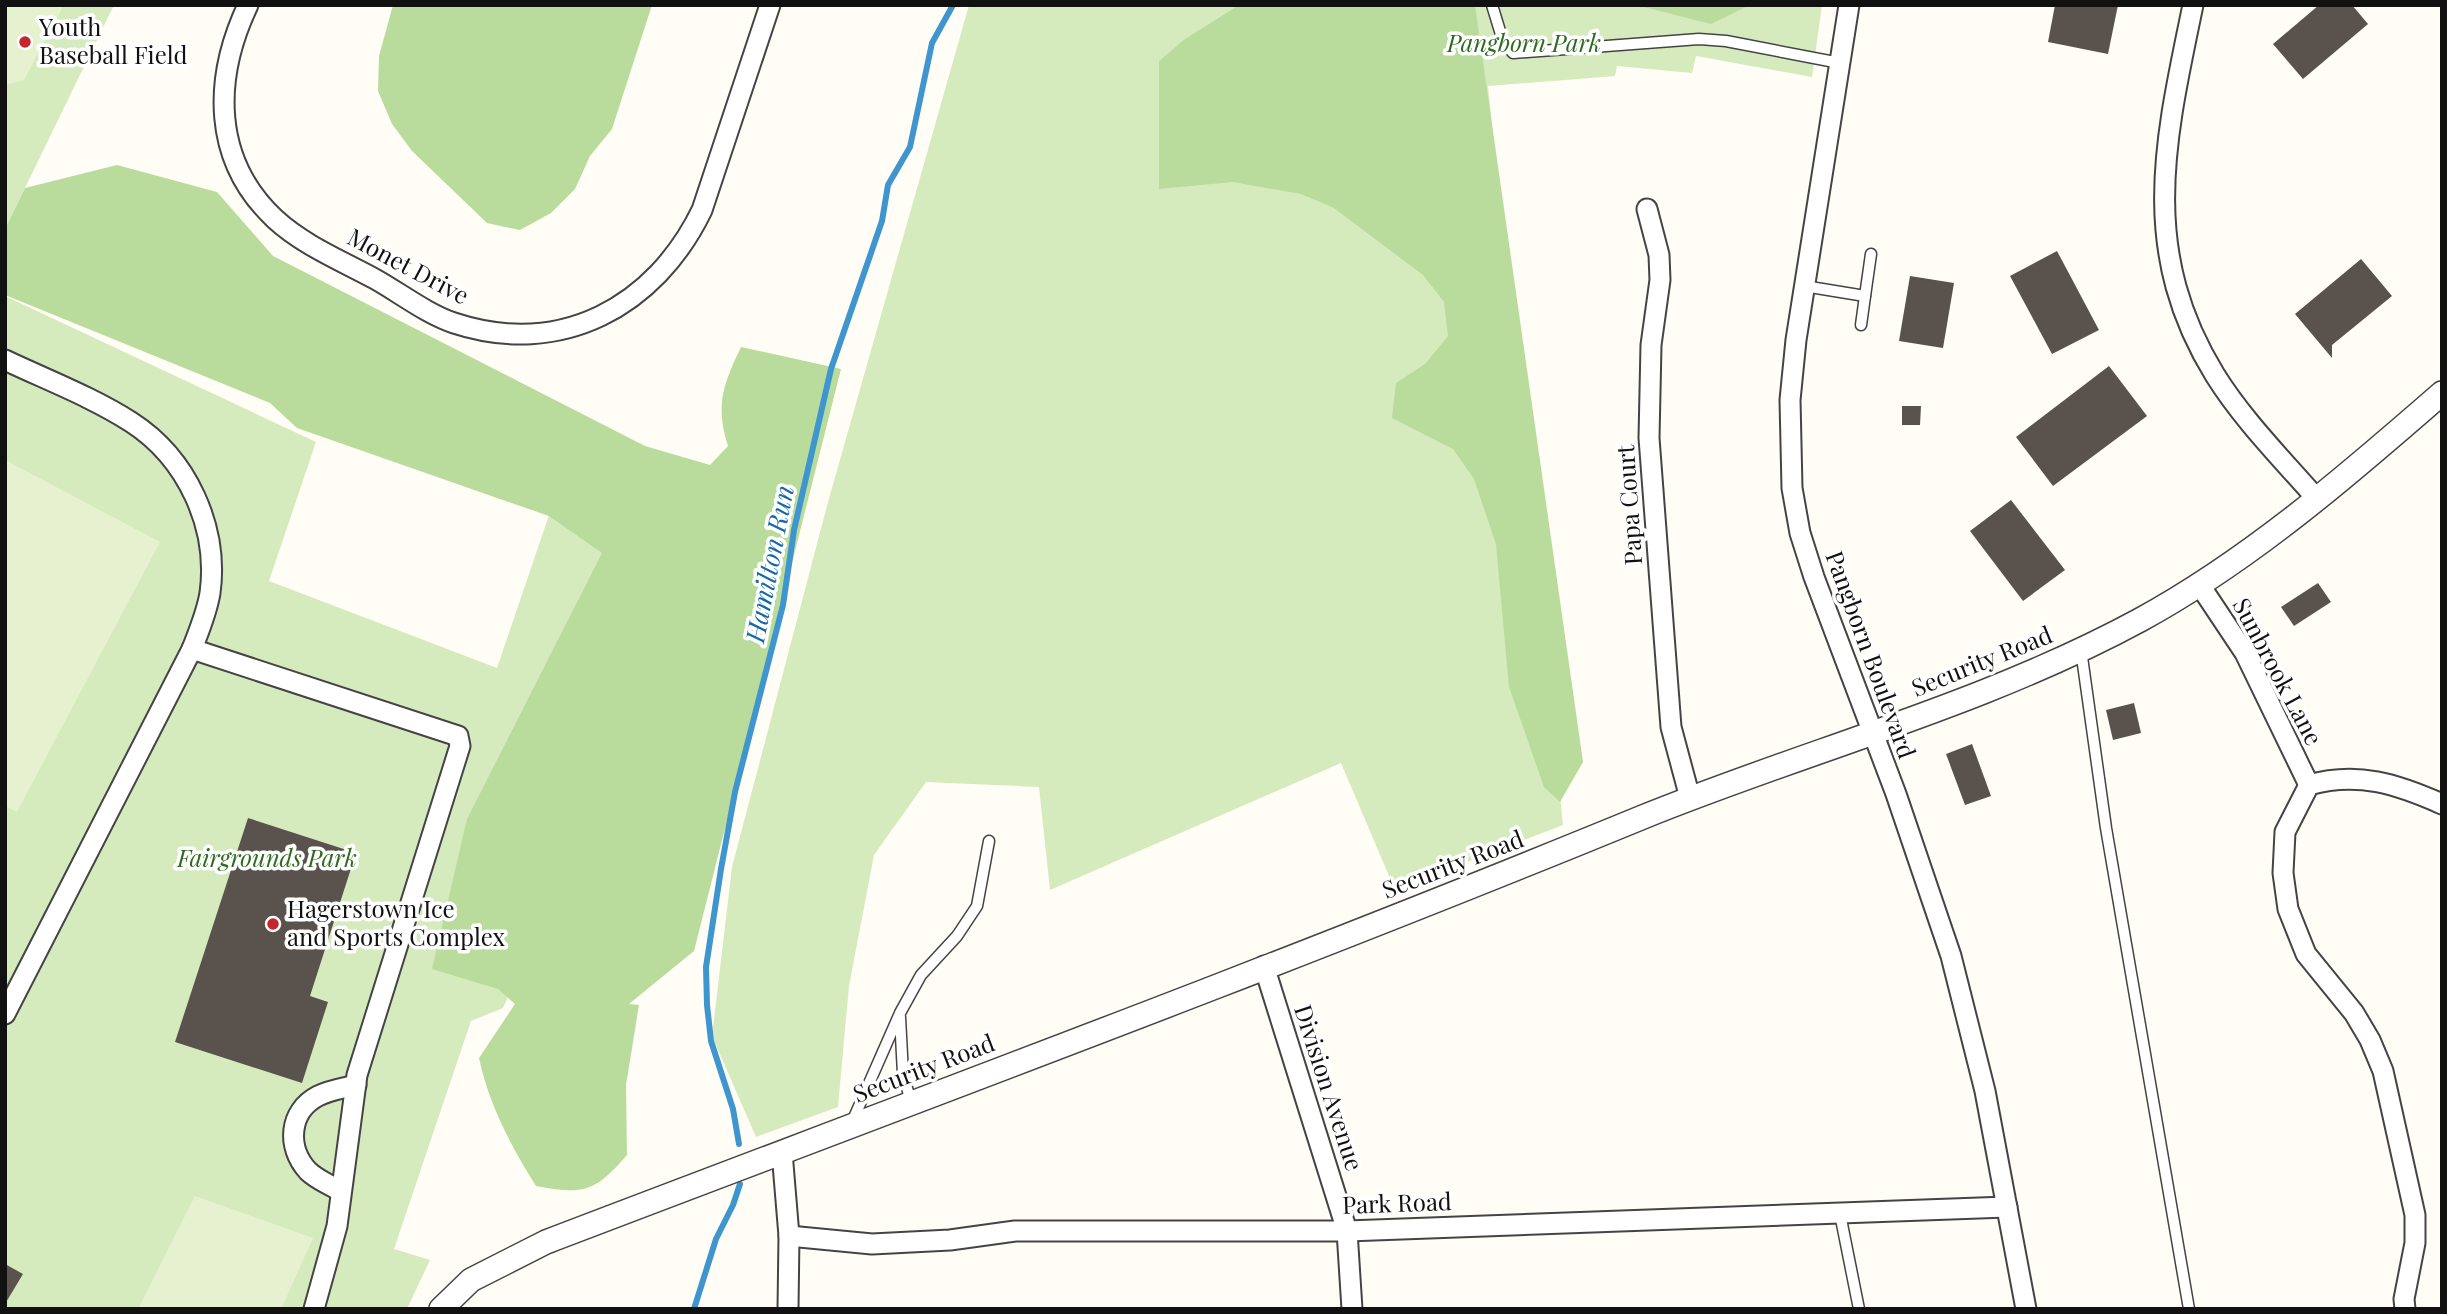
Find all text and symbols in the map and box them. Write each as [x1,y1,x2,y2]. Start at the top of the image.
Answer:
place label: Youth Baseball Field [38,10,187,70]
park label: Pangborn Park [1446,26,1601,58]
marker: Youth Baseball Field [17,34,33,50]
street label: Monet Drive [343,220,475,311]
street label: Papa Court [1608,444,1648,566]
water label: Hamilton Run [736,482,801,646]
street label: Pangborn Boulevard [1819,546,1924,763]
street label: Sunbrook Lane [2227,592,2331,750]
street label: Security Road [1906,617,2056,703]
street label: Security Road [1377,821,1528,905]
park label: Fairgrounds Park [176,841,357,873]
place label: Hagerstown Ice and Sports Complex [287,892,505,952]
marker: Hagerstown Ice and Sports Complex [265,916,281,932]
street label: Division Avenue [1288,1000,1372,1174]
street label: Security Road [848,1025,999,1109]
street label: Park Road [1342,1184,1452,1220]

